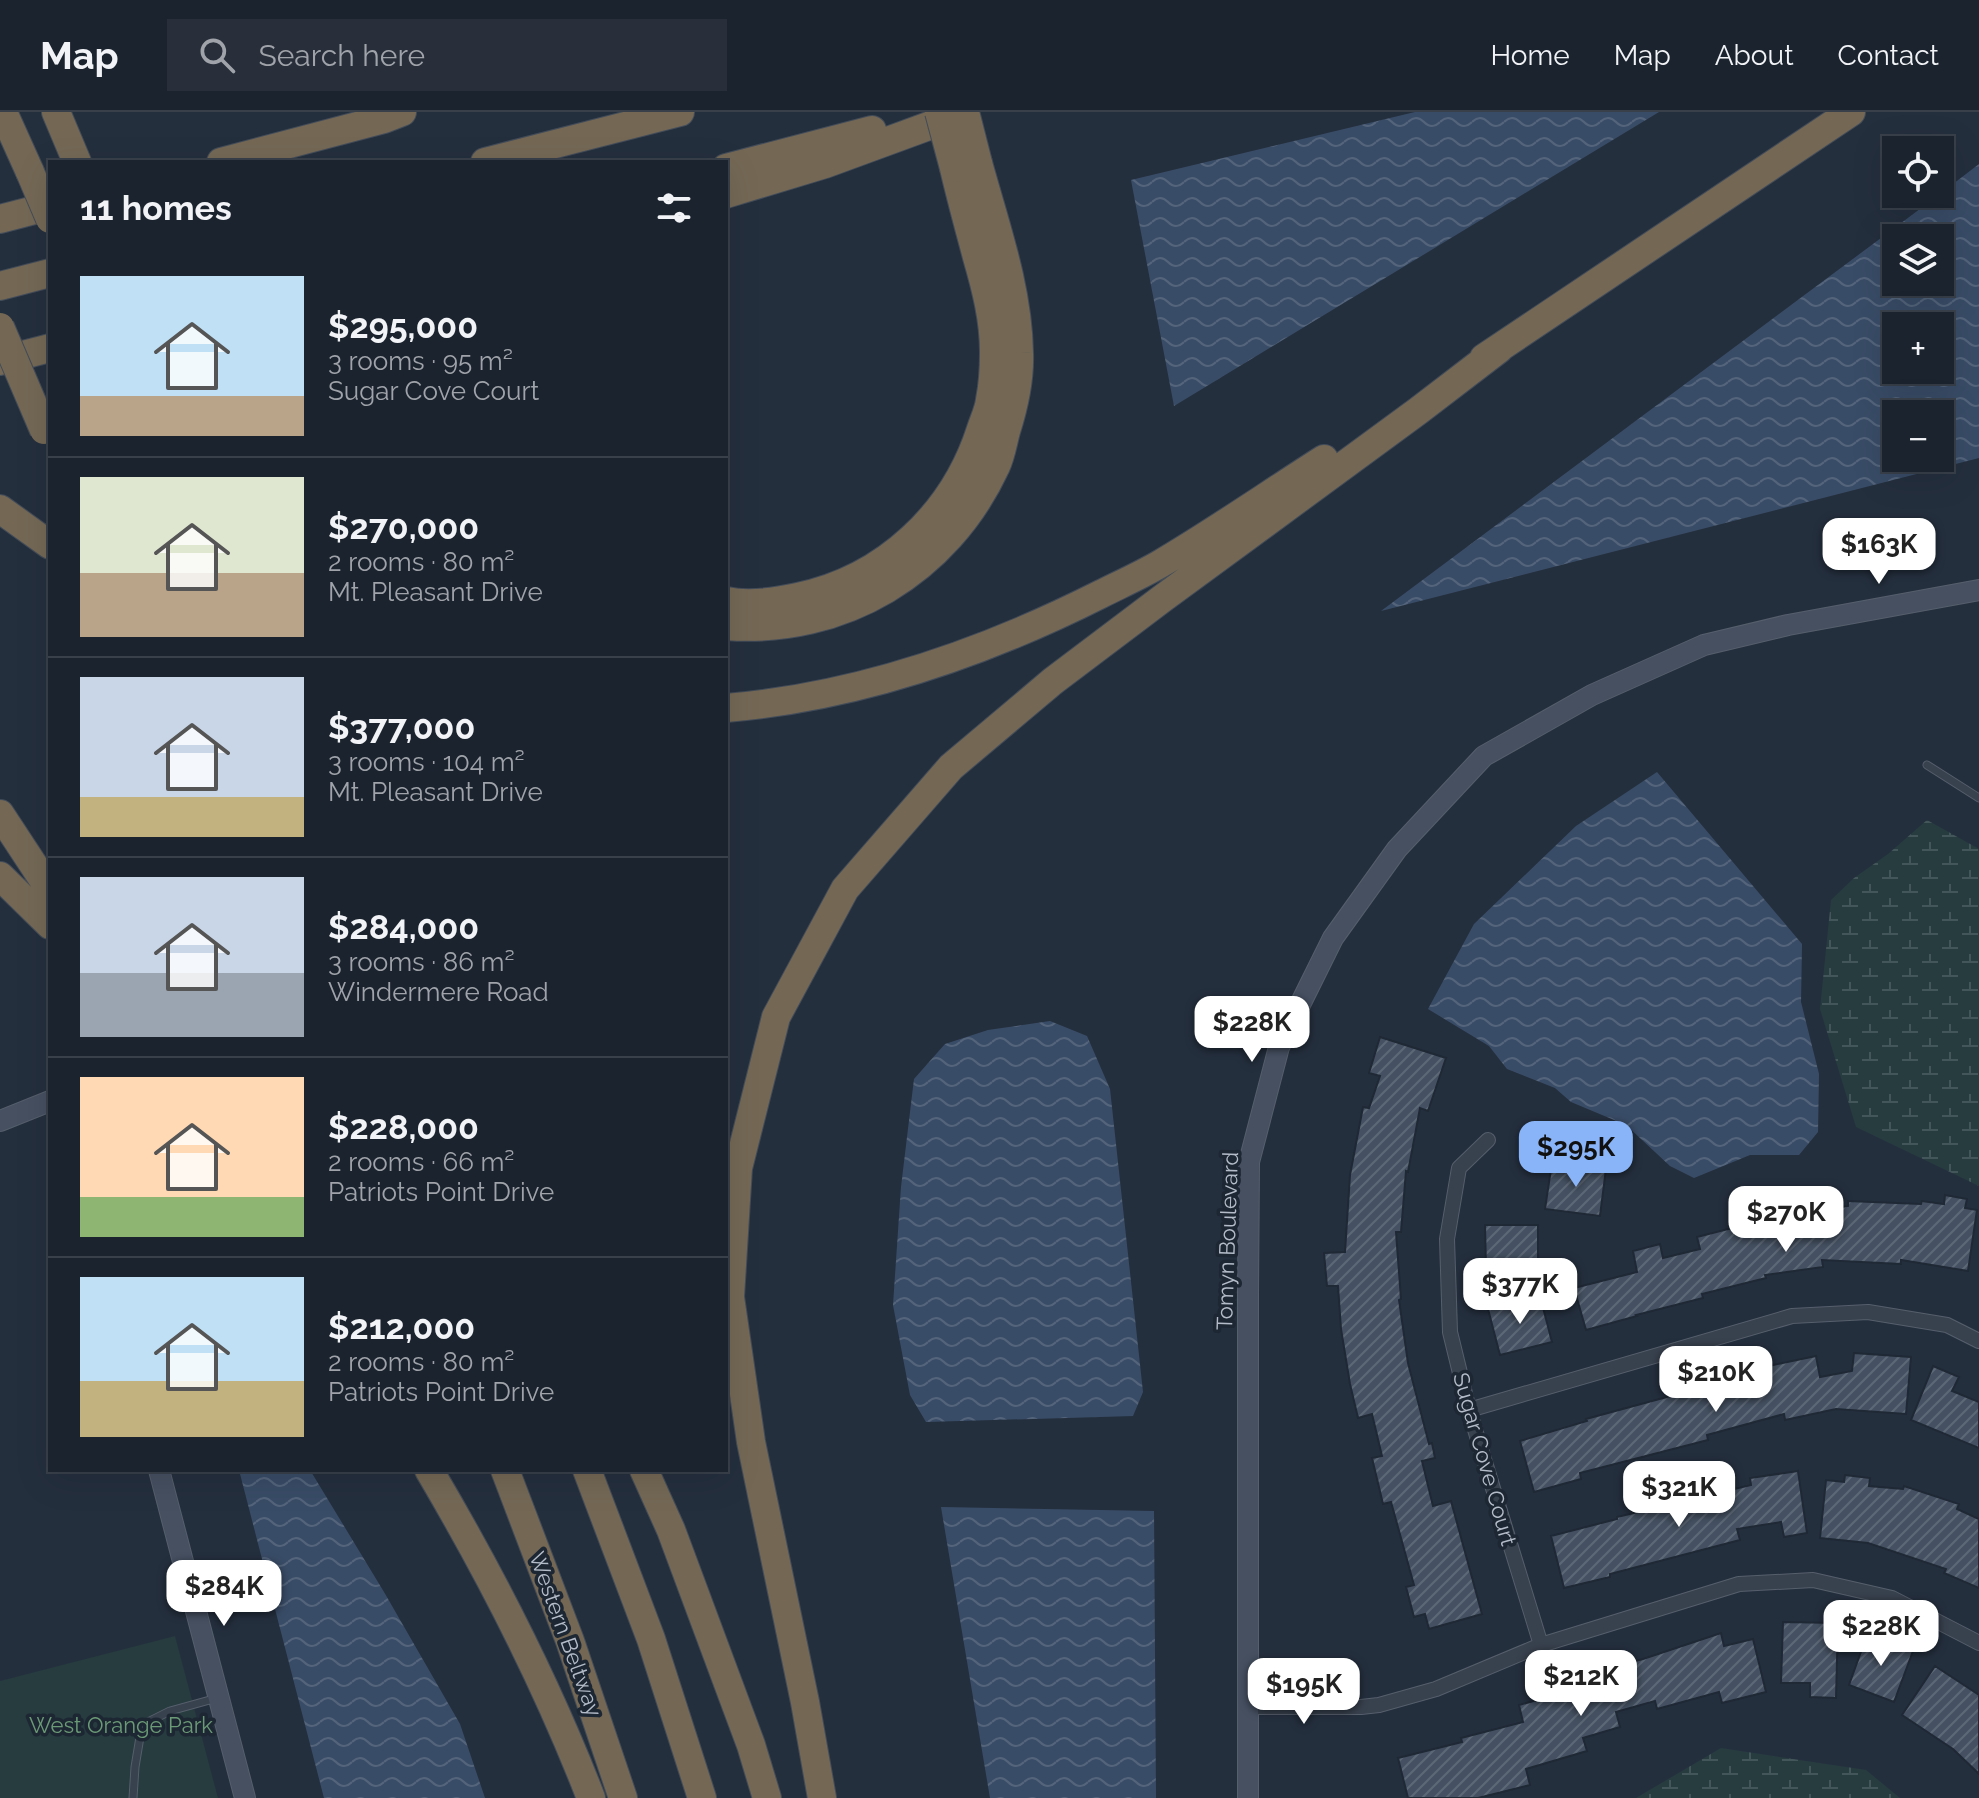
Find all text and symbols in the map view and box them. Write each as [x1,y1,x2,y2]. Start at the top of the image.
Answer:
search box [167,19,727,91]
text: Map [40,33,119,78]
icon: search [195,33,239,77]
text: Search here [259,38,425,73]
text: Home [1490,39,1570,72]
text: Map [1614,39,1671,72]
text: About [1715,39,1794,72]
text: Contact [1838,39,1939,72]
map controls [1882,136,1954,472]
button: locate [1882,136,1954,208]
icon: filters [652,186,696,230]
text: 11 homes [80,188,232,228]
button: layers [1882,224,1954,296]
text: $295,000 [328,306,478,346]
icon: home [144,308,240,404]
button: + [1882,312,1954,384]
text: 3 rooms · 95 m² [328,346,513,376]
text: Sugar Cove Court [328,376,539,406]
button: − [1882,400,1954,472]
text: $270,000 [328,507,479,547]
icon: home [144,509,240,605]
pin: $163K [1823,518,1935,586]
text: $163K [1841,529,1917,559]
text: 2 rooms · 80 m² [328,547,514,577]
text: Mt. Pleasant Drive [328,577,543,607]
text: $377,000 [328,707,475,747]
icon: home [144,709,240,805]
text: 3 rooms · 104 m² [328,747,525,777]
text: Mt. Pleasant Drive [328,777,543,807]
text: $284,000 [328,907,479,947]
icon: home [144,909,240,1005]
text: 3 rooms · 86 m² [328,947,515,977]
text: Windermere Road [328,977,549,1007]
pin: $228K [1196,996,1308,1064]
text: $228K [1213,1007,1291,1037]
text: $228,000 [328,1107,479,1147]
icon: home [144,1109,240,1205]
pin: $295K [1520,1121,1632,1189]
text: $295K [1537,1132,1615,1162]
text: 2 rooms · 66 m² [328,1147,514,1177]
street label: Tomyn Boulevard [1211,1151,1243,1331]
text: Patriots Point Drive [328,1177,554,1207]
pin: $270K [1730,1186,1842,1254]
text: $270K [1746,1197,1826,1227]
pin: $377K [1464,1258,1576,1326]
text: $377K [1481,1269,1559,1299]
text: $212,000 [328,1307,475,1347]
icon: home [144,1309,240,1405]
pin: $210K [1660,1346,1772,1414]
text: 2 rooms · 80 m² [328,1347,514,1377]
text: $210K [1677,1357,1755,1387]
street label: Sugar Cove Court [1448,1369,1522,1549]
text: Patriots Point Drive [328,1377,554,1407]
pin: $321K [1623,1461,1735,1529]
text: $321K [1641,1472,1717,1502]
street label: Western Beltway [524,1548,608,1720]
pin: $284K [168,1560,280,1628]
text: $284K [184,1571,264,1601]
pin: $228K [1825,1600,1937,1668]
text: $228K [1842,1611,1920,1641]
pin: $212K [1525,1650,1637,1718]
pin: $195K [1248,1658,1360,1726]
text: $212K [1543,1661,1619,1691]
text: $195K [1266,1669,1342,1699]
park label: West Orange Park [29,1712,213,1738]

